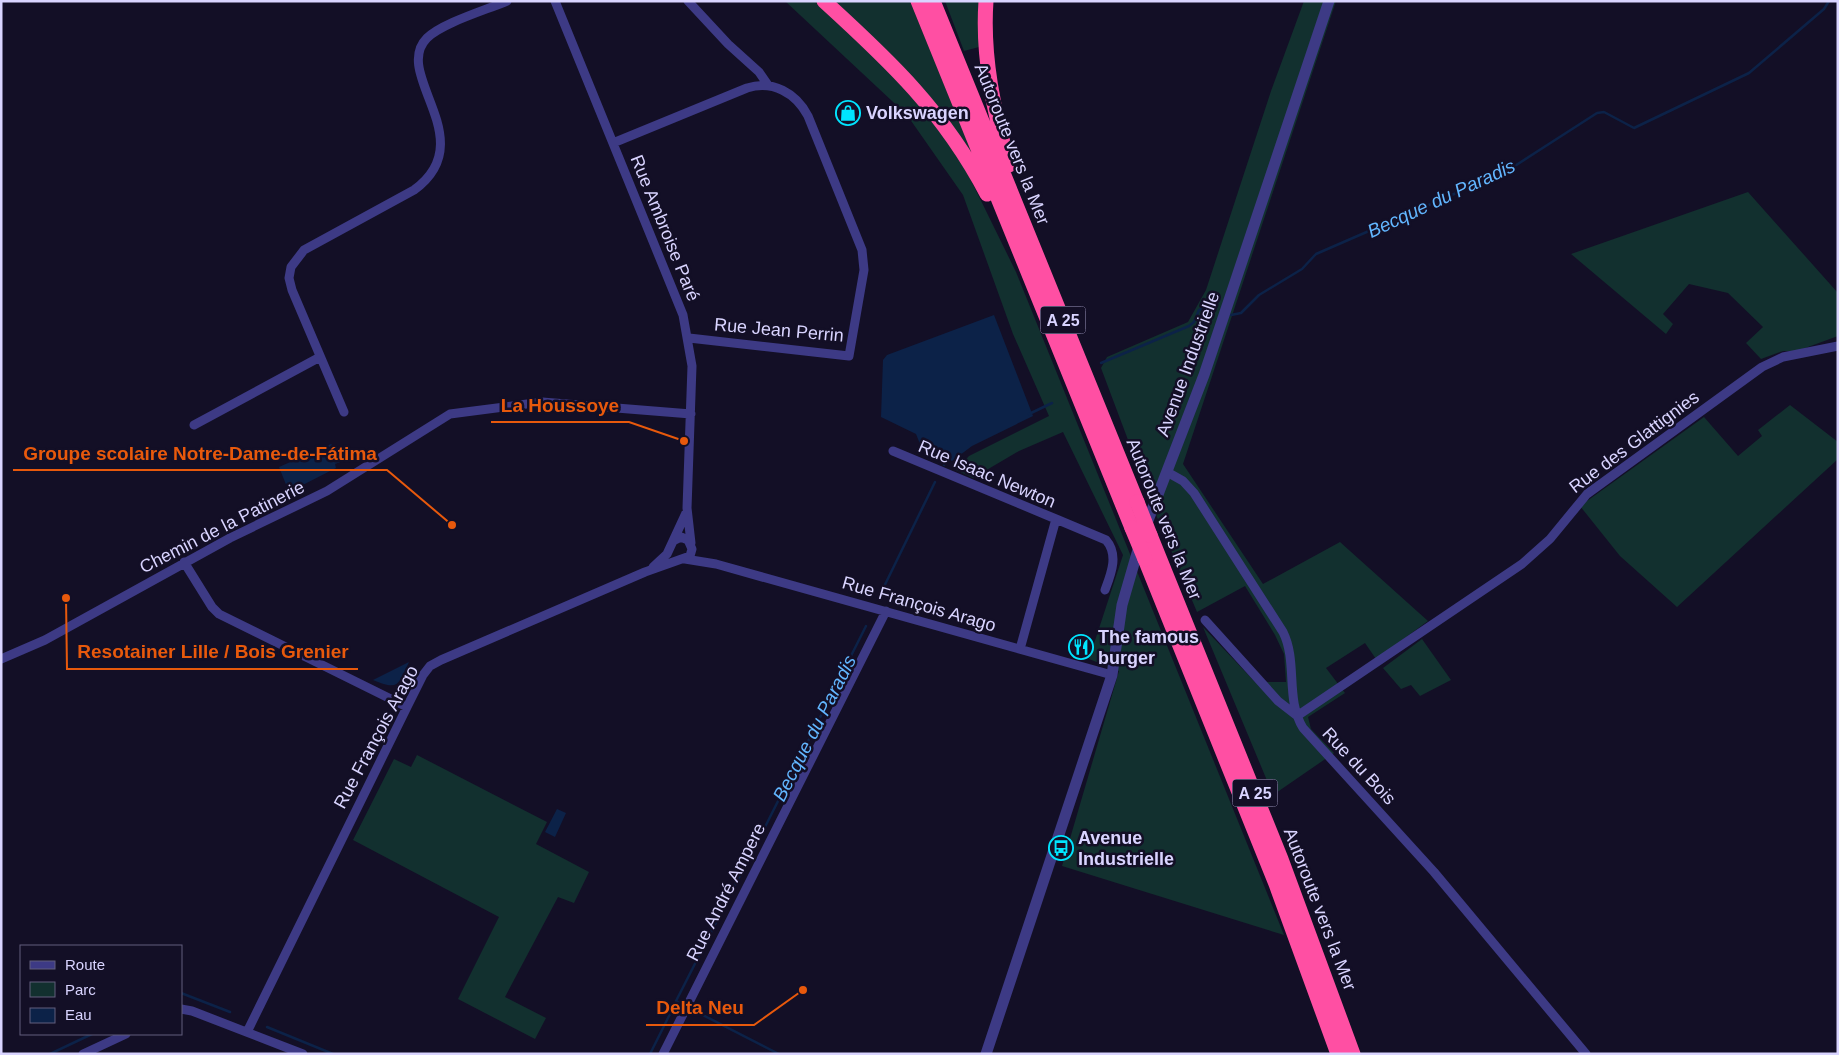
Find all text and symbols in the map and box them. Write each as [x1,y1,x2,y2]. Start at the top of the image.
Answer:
street label: Autoroute vers la Mer [970,60,1054,228]
shop icon: Volkswagen [835,100,861,126]
place label: Volkswagen [866,103,969,123]
street label: Rue Ambroise Paré [626,152,704,304]
water label: Becque du Paradis [1364,155,1519,242]
street label: Avenue Industrielle [1152,289,1224,439]
road number: A 25 [1040,306,1086,334]
street label: Rue Jean Perrin [713,314,845,346]
street label: Rue des Glattignies [1565,387,1703,497]
callout: La Houssoye [491,388,629,422]
text: La Houssoye [501,395,619,416]
street label: Autoroute vers la Mer [1122,435,1206,603]
callout: Groupe scolaire Notre-Dame-de-Fátima [13,436,387,470]
street label: Rue Isaac Newton [915,436,1059,512]
text: Groupe scolaire Notre-Dame-de-Fátima [23,443,377,464]
street label: Chemin de la Patinerie [136,477,308,577]
street label: Rue François Arago [840,572,998,636]
place label: The famous burger [1098,627,1199,668]
restaurant icon: The famous burger [1068,634,1094,660]
callout: Resotainer Lille / Bois Grenier [67,635,358,669]
text: Resotainer Lille / Bois Grenier [77,641,349,662]
water label: Becque du Paradis [769,651,860,805]
street label: Rue François Arago [330,662,422,812]
street label: Rue du Bois [1318,723,1400,809]
road number: A 25 [1232,780,1278,806]
street label: Rue André Ampere [683,820,769,964]
street label: Autoroute vers la Mer [1280,825,1360,993]
place label: Avenue Industrielle [1078,828,1174,869]
bus stop icon: Avenue Industrielle [1048,835,1074,861]
legend [20,945,182,1035]
text: Route [65,956,105,973]
text: Parc [65,981,96,998]
callout: Delta Neu [646,991,754,1025]
text: Delta Neu [656,997,744,1018]
text: Eau [65,1006,92,1023]

